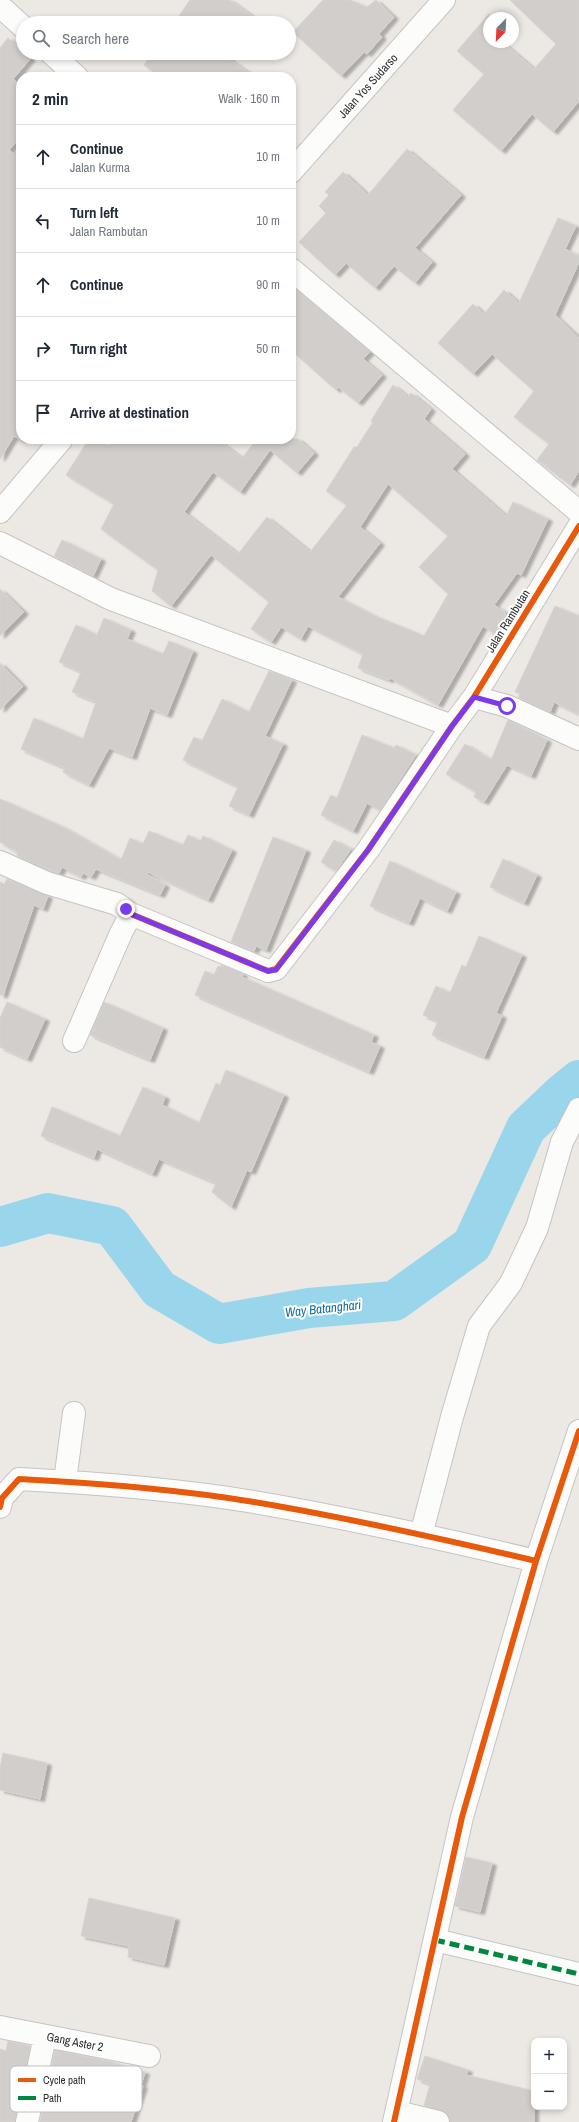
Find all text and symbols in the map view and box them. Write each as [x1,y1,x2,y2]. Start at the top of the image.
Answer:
north arrow [483,12,519,48]
search box [16,16,296,60]
icon: search [30,27,52,49]
text: Search here [62,28,129,49]
street label: Jalan Yos Sudarso [335,50,401,122]
text: 2 min [32,87,68,110]
text: Walk · 160 m [218,90,280,107]
text: Continue [70,138,123,159]
icon: ahead [32,146,54,168]
text: 10 m [256,148,280,165]
text: Jalan Kurma [70,159,130,176]
text: Turn left [70,202,118,223]
icon: left [32,210,54,232]
text: 10 m [256,212,280,229]
text: Jalan Rambutan [70,223,148,240]
icon: ahead [32,274,54,296]
text: Continue [70,274,123,295]
text: 90 m [256,276,280,293]
icon: right [32,338,54,360]
text: Turn right [70,338,127,359]
text: 50 m [256,340,280,357]
icon: arrive [32,402,54,424]
text: Arrive at destination [70,402,189,423]
street label: Jalan Rambutan [482,586,534,656]
route start [498,697,516,715]
route end [117,900,135,918]
water label: Way Batanghari [284,1296,362,1321]
street label: Gang Aster 2 [45,2029,105,2055]
map controls [531,2038,567,2110]
button: + [531,2038,567,2074]
legend [10,2066,142,2112]
text: Cycle path [43,2073,86,2087]
button: − [531,2074,567,2110]
text: Path [43,2091,62,2105]

